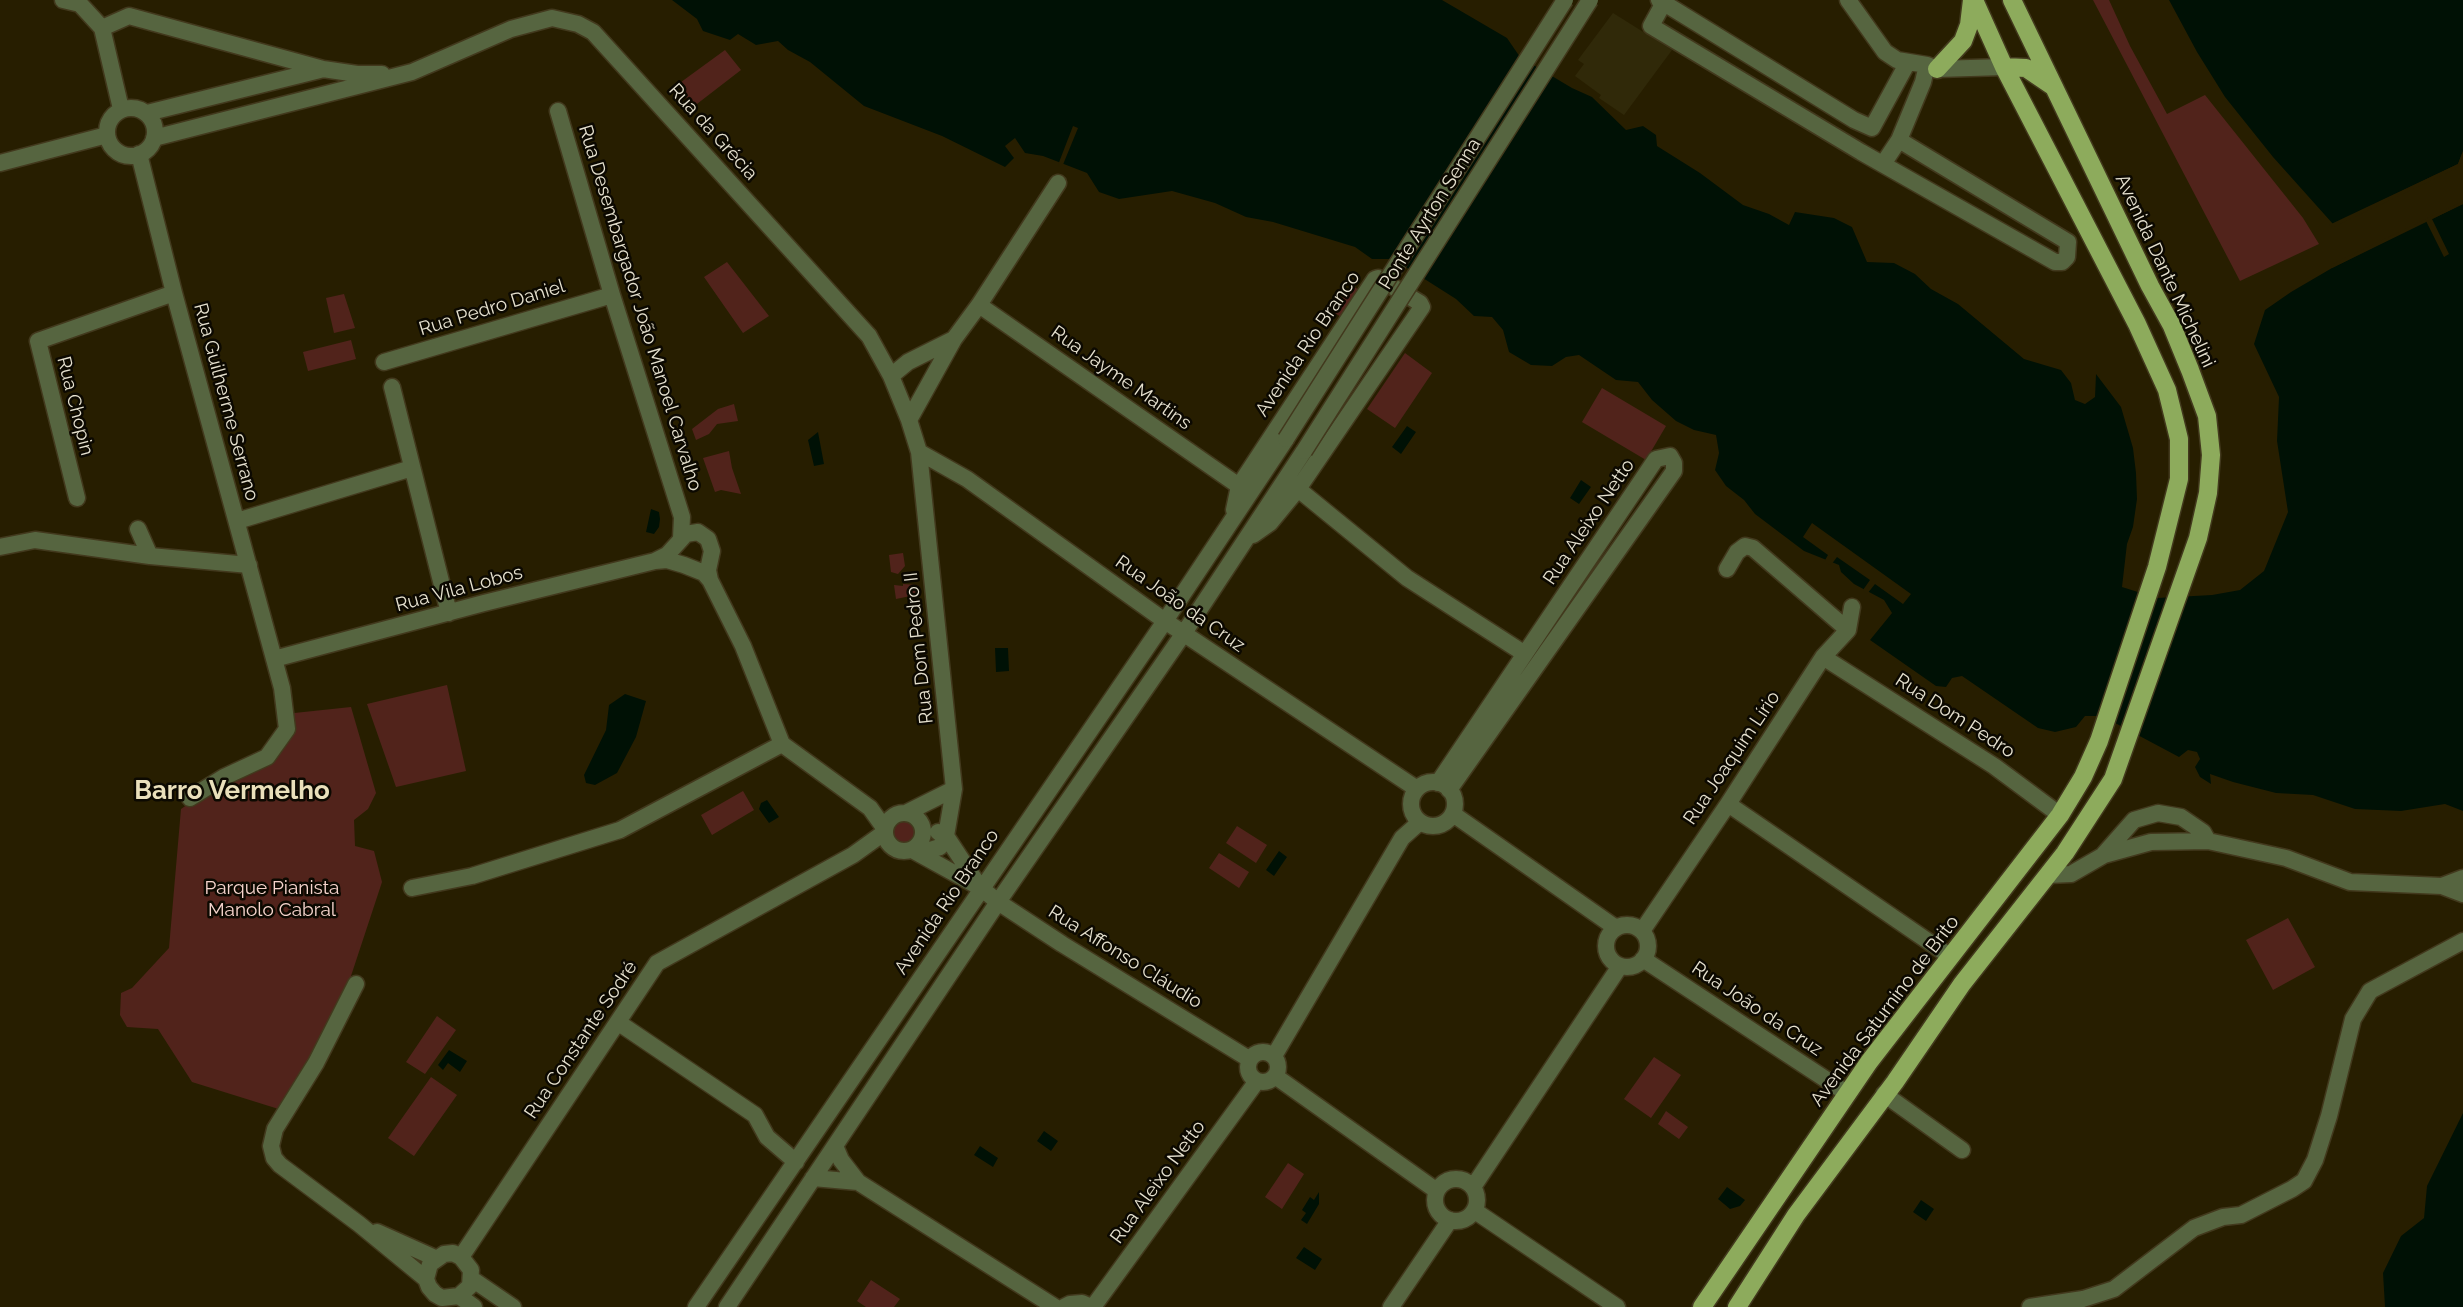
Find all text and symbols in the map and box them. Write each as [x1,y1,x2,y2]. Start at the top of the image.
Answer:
street label: Rua da Grécia [664,79,762,185]
street label: Rua Desembargador João Manoel Carvalho [573,122,707,494]
street label: Ponte Ayrton Senna [1374,134,1486,294]
street label: Avenida Dante Michelini [2110,171,2220,371]
street label: Avenida Rio Branco [1251,267,1365,421]
street label: Rua Pedro Daniel [416,275,568,341]
street label: Rua Guilherme Serrano [189,301,263,503]
street label: Rua Jayme Martins [1047,321,1195,435]
street label: Rua Chopin [52,354,98,458]
street label: Rua Aleixo Netto [1539,455,1639,589]
street label: Rua João da Cruz [1111,551,1249,657]
street label: Rua Vila Lobos [393,561,525,617]
street label: Rua Dom Pedro II [900,571,938,725]
street label: Rua Dom Pedro [1891,669,2019,763]
street label: Rua Joaquim Lírio [1679,687,1785,829]
district label: Barro Vermelho [134,775,330,807]
street label: Avenida Rio Branco [890,825,1004,979]
park label: Parque Pianista Manolo Cabral [205,877,339,921]
street label: Rua Affonso Cláudio [1044,900,1206,1014]
street label: Avenida Saturnino de Brito [1806,911,1964,1111]
street label: Rua Constante Sodré [520,957,642,1123]
street label: Rua João da Cruz [1687,957,1827,1061]
street label: Rua Aleixo Netto [1106,1116,1210,1248]

